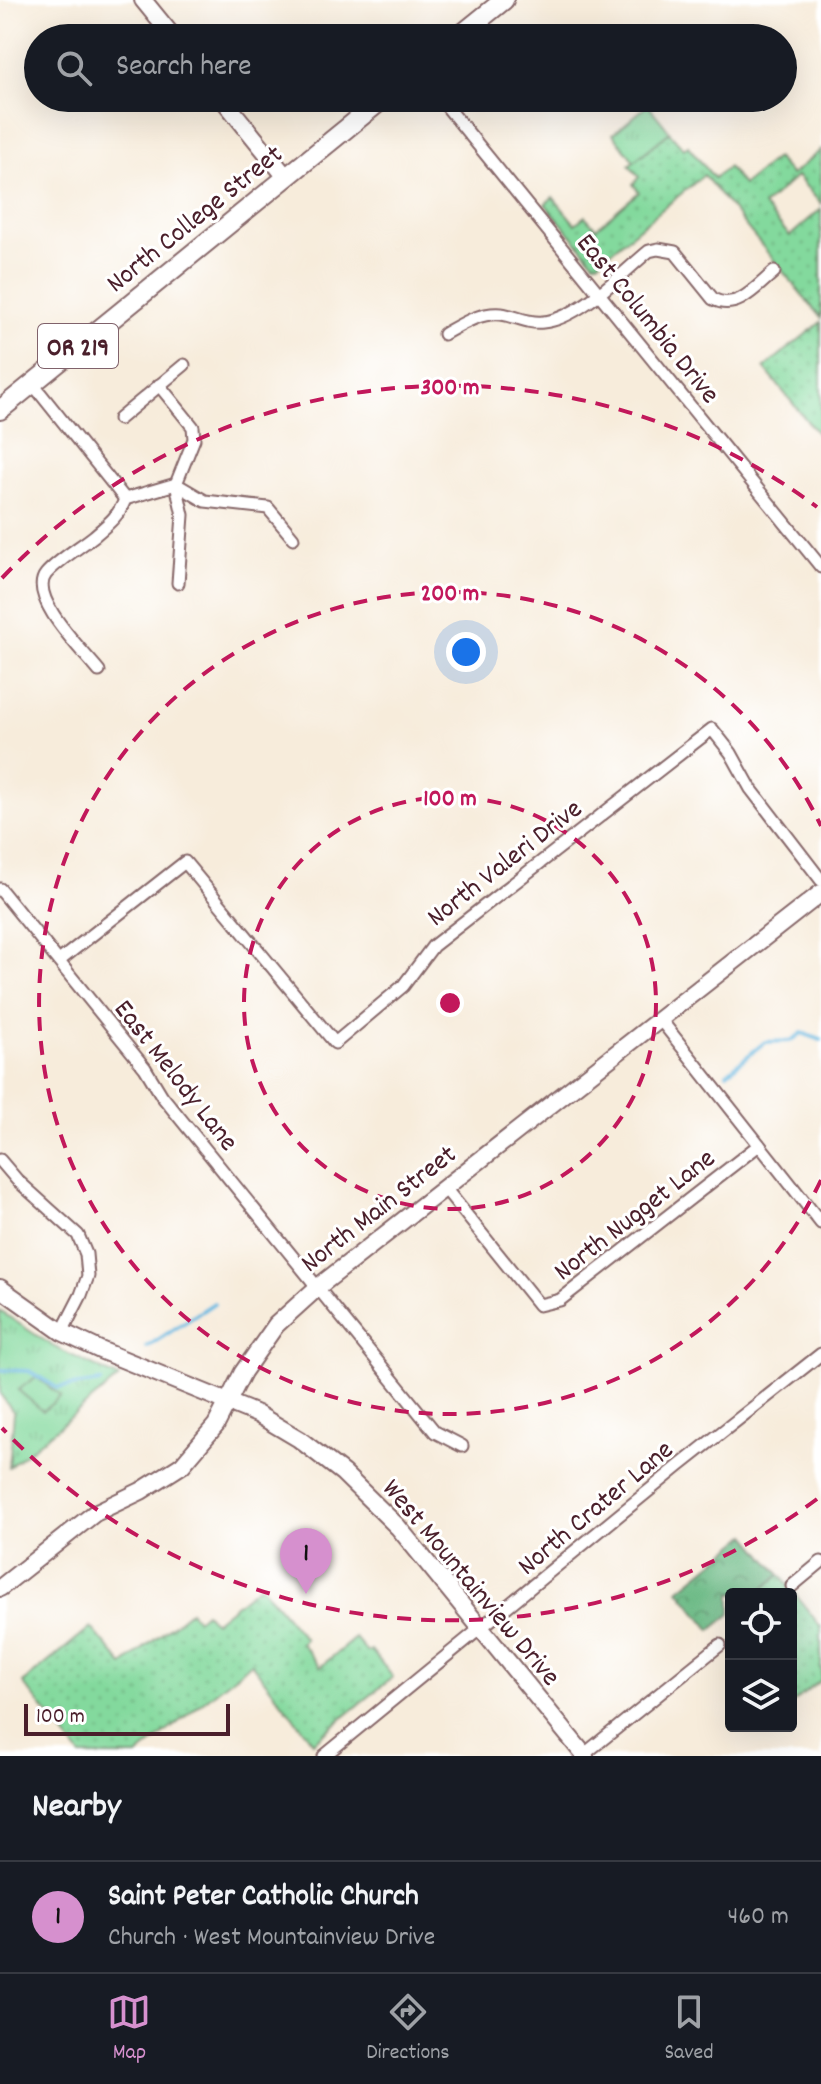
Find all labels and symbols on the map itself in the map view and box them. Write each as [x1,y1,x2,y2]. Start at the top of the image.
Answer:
street label: North College Street [99,137,293,305]
street label: East Columbia Drive [565,226,728,414]
road number: OR 219 [38,324,118,368]
text: 300 m [421,372,479,406]
text: 200 m [421,578,479,612]
your location [446,632,486,672]
text: 100 m [423,783,477,817]
street label: North Valeri Drive [420,791,592,938]
centre of rings [436,989,464,1017]
street label: East Melody Lane [102,993,246,1161]
street label: North Main Street [294,1137,467,1285]
street label: North Nugget Lane [547,1141,725,1293]
street label: North Crater Lane [510,1433,684,1587]
street label: West Mountainview Drive [370,1472,568,1697]
pin: 1 [280,1528,332,1594]
scale bar [24,1700,230,1736]

